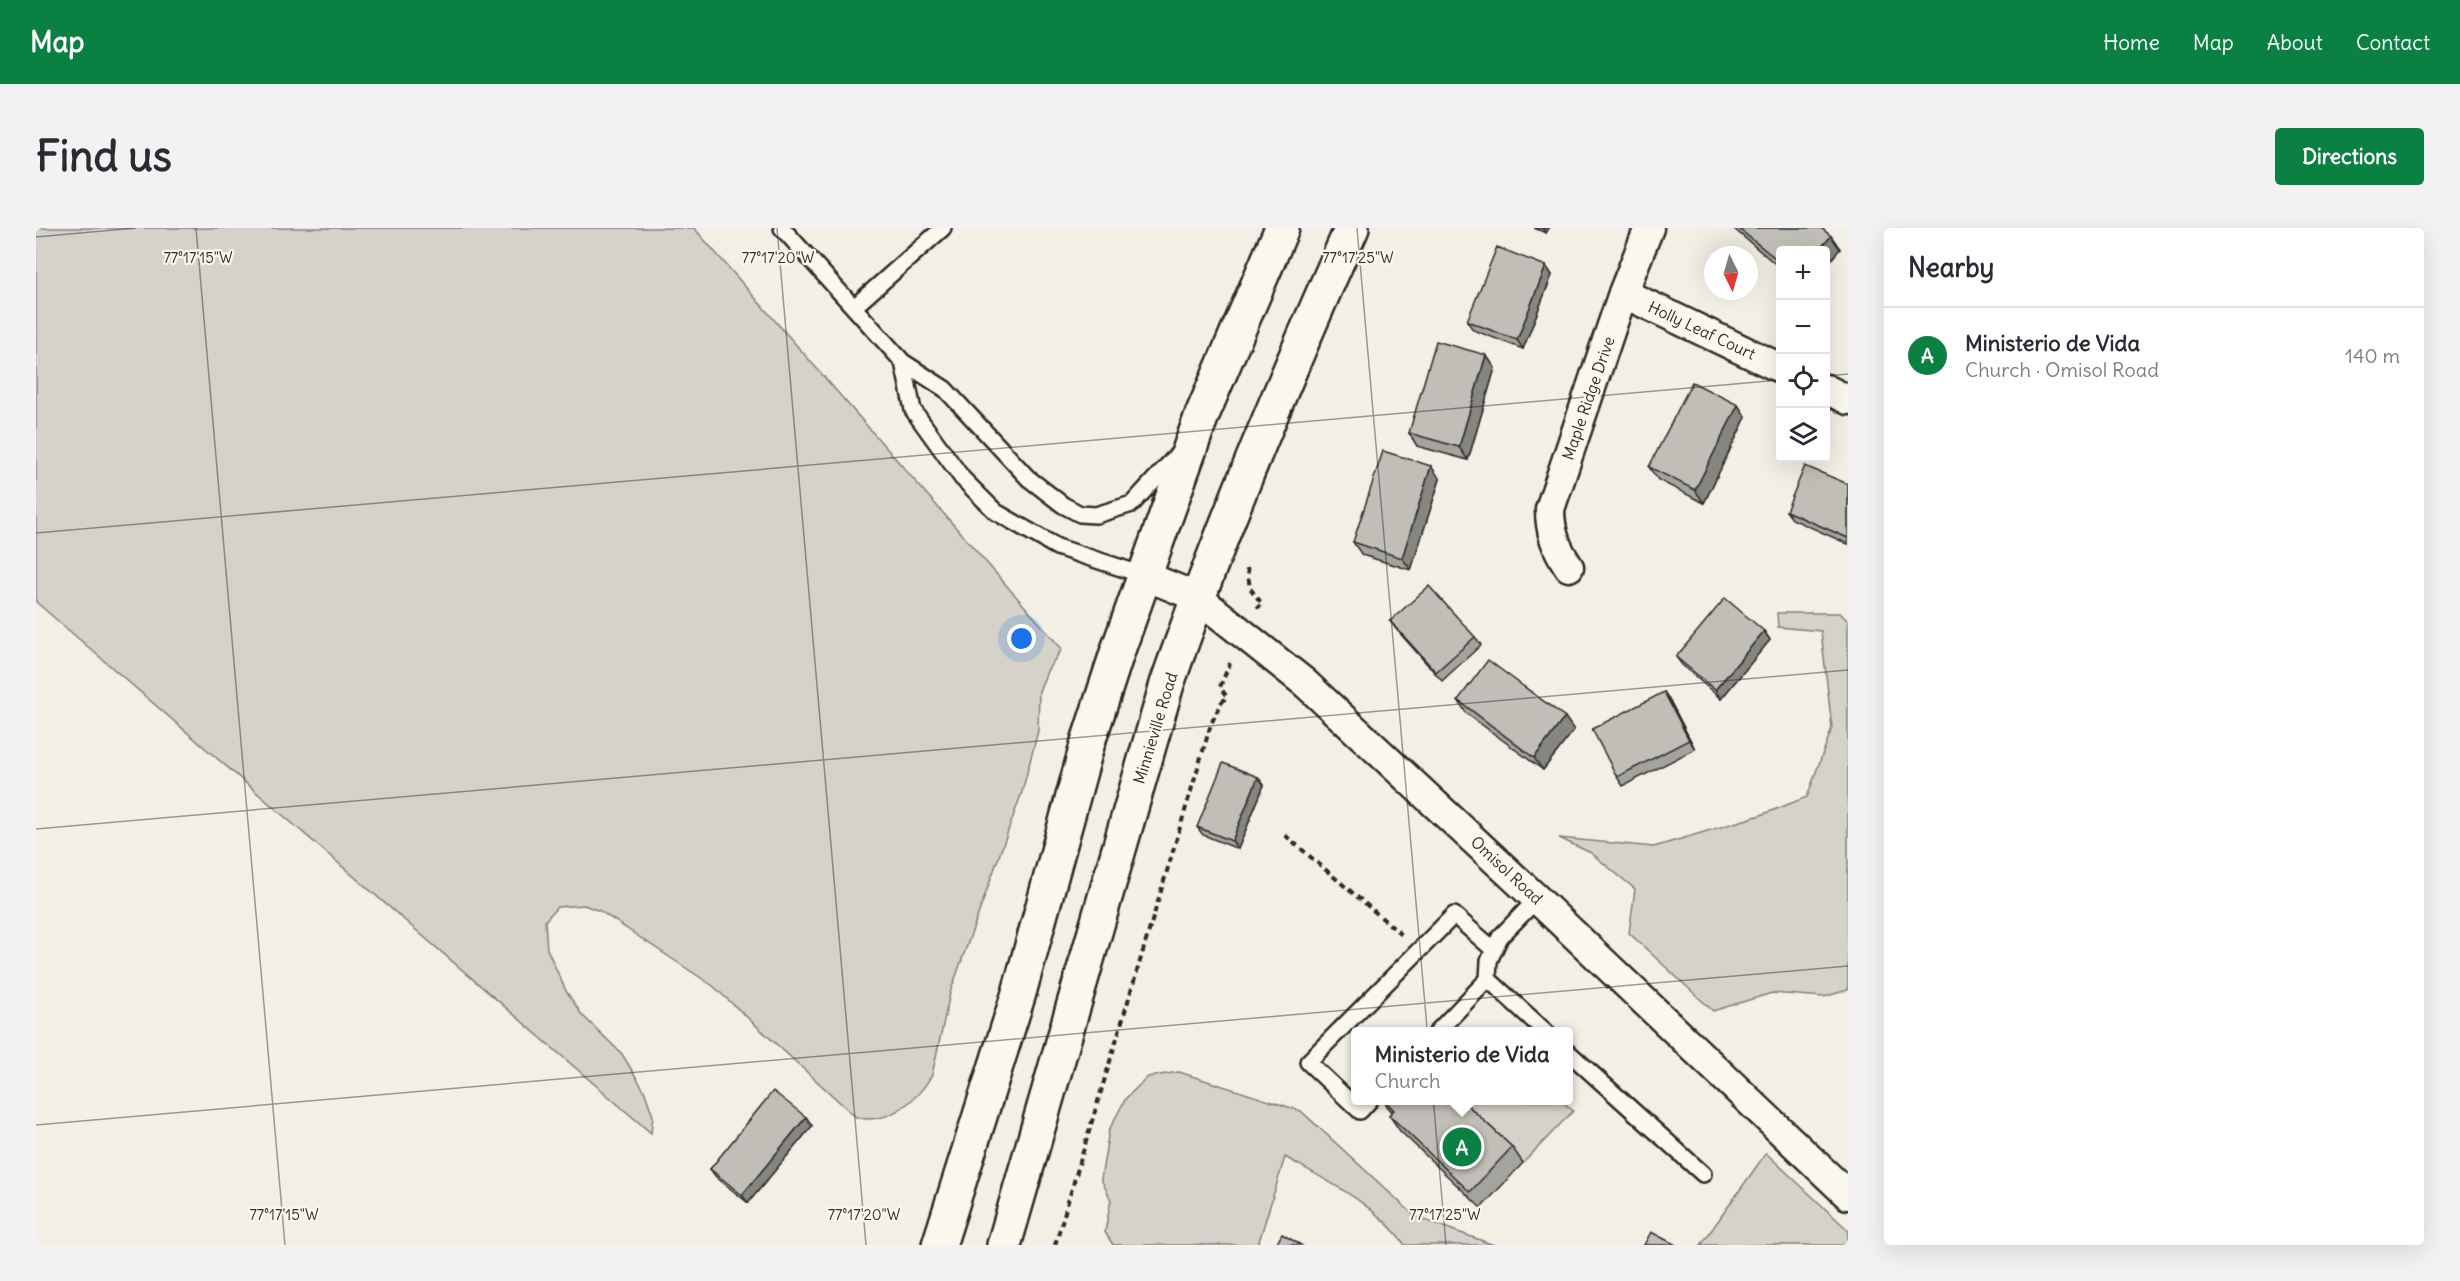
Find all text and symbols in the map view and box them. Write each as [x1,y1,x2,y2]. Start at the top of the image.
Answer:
text: Map [30,24,84,60]
text: Home [2103,29,2160,56]
text: Map [2193,29,2234,56]
text: About [2267,29,2323,56]
text: Contact [2356,29,2430,56]
button: Directions [2275,128,2424,185]
text: Find us [36,130,172,182]
north arrow [1704,246,1758,300]
map controls [1776,246,1830,462]
button: + [1776,246,1830,300]
text: 77°17'15"W [163,248,233,267]
text: 77°17'20"W [742,248,815,267]
text: 77°17'25"W [1322,248,1394,267]
text: Nearby [1908,251,1994,284]
street label: Holly Leaf Court [1645,296,1759,364]
button: − [1776,300,1830,354]
text: Ministerio de Vida [1965,329,2140,357]
street label: Maple Ridge Drive [1557,334,1619,462]
text: A [1921,343,1934,368]
text: 140 m [2345,343,2400,368]
button: locate [1776,354,1830,408]
text: Church · Omisol Road [1965,357,2159,382]
button: layers [1776,408,1830,462]
your location [1007,624,1036,653]
street label: Minnieville Road [1129,670,1181,786]
street label: Omisol Road [1467,832,1547,908]
popup [1351,1027,1573,1105]
text: Ministerio de Vida [1375,1040,1550,1068]
text: Church [1375,1068,1440,1093]
pin: A [1442,1124,1482,1170]
text: 77°17'15"W [249,1205,319,1224]
text: 77°17'20"W [828,1205,901,1224]
text: 77°17'25"W [1409,1205,1481,1224]

